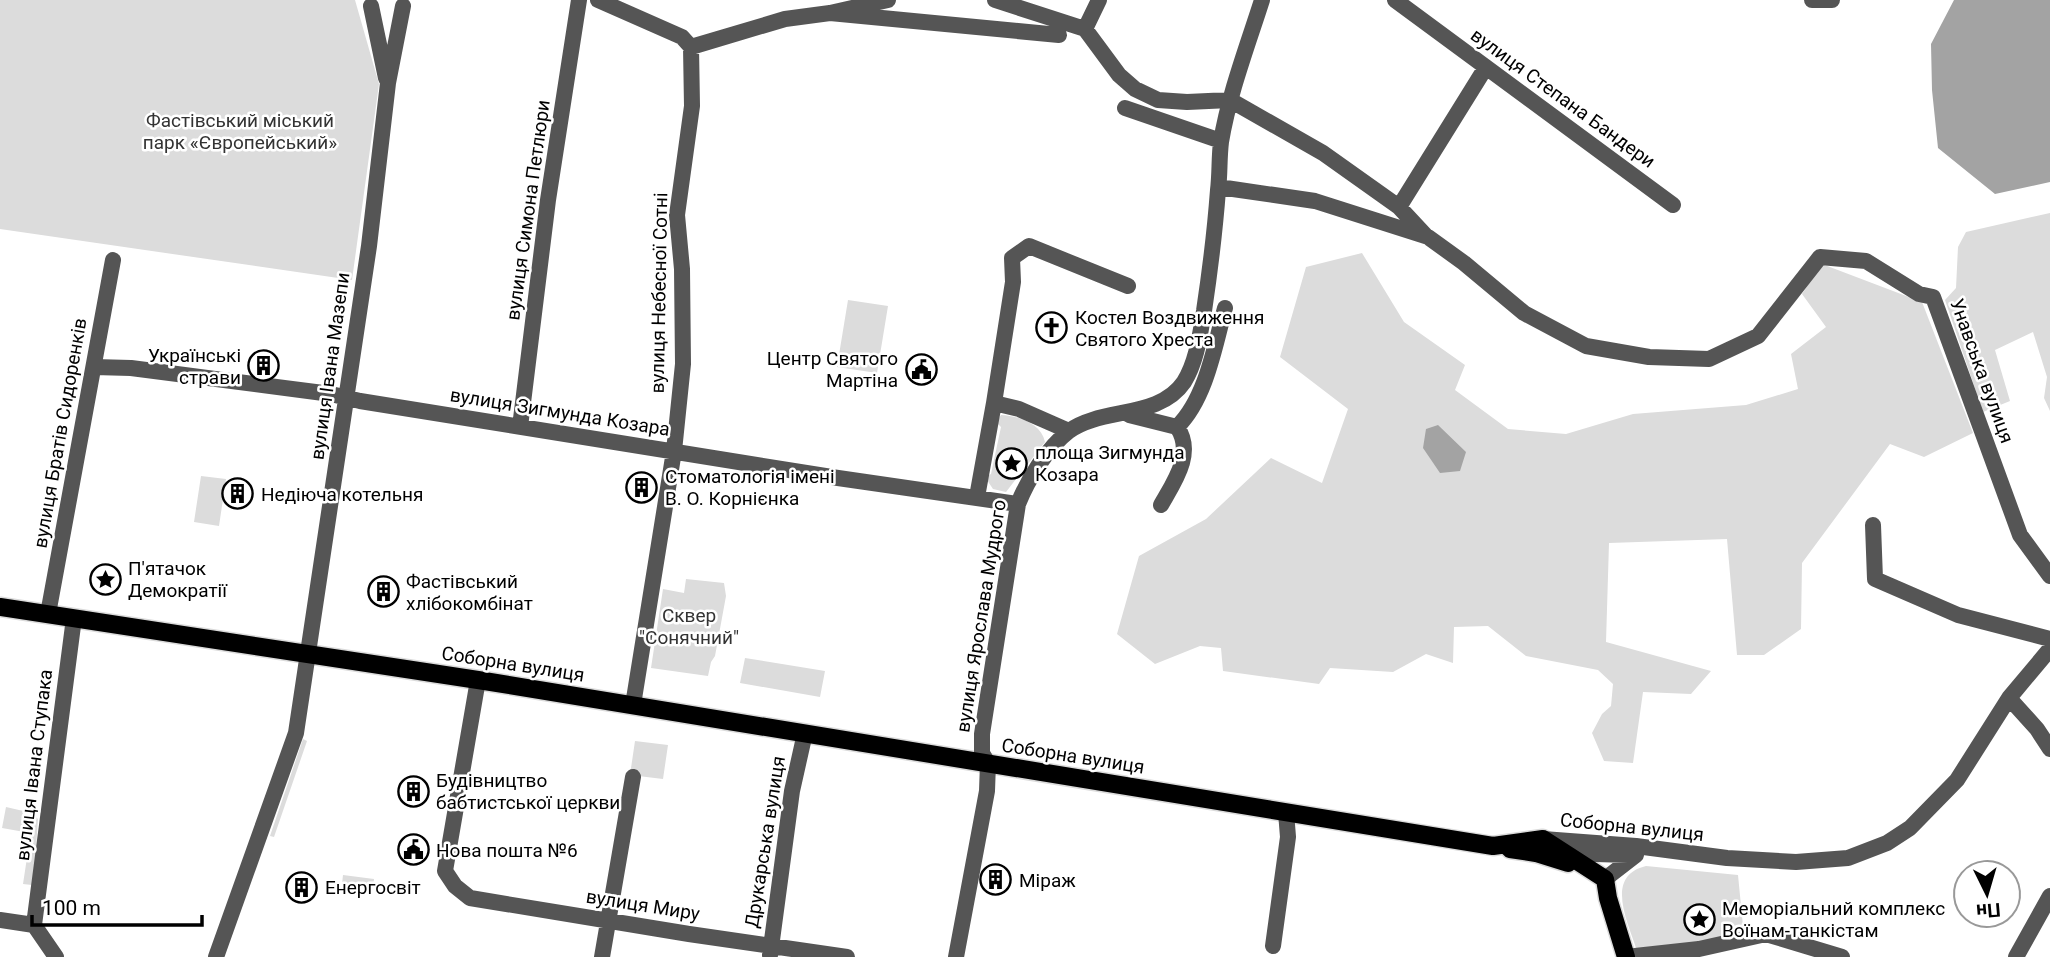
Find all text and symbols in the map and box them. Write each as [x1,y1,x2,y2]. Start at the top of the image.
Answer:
street label: вулиця Степана Бандери [1466,23,1660,173]
street label: вулиця Симона Петлюри [501,98,555,322]
park label: Фастівський міський парк «Європейський» [143,109,337,154]
street label: вулиця Небесної Сотні [646,192,672,394]
street label: вулиця Івана Мазепи [305,271,355,461]
street label: Унавська вулиця [1945,296,2019,446]
place label: Костел Воздвиження Святого Хреста [1075,306,1264,351]
church icon: Костел Воздвиження Святого Хреста [1035,311,1069,345]
street label: вулиця Братів Сидоренків [28,316,92,550]
place label: Українські страви [148,344,241,389]
place label: Центр Святого Мартіна [767,347,898,392]
building icon: Українські страви [247,349,281,383]
public building icon: Центр Святого Мартіна [904,352,938,386]
street label: вулиця Зигмунда Козара [448,383,672,441]
place label: площа Зигмунда Козара [1035,441,1185,486]
place icon: площа Зигмунда Козара [995,446,1029,480]
place label: Стоматологія імені В. О. Корнієнка [665,465,835,510]
building icon: Стоматологія імені В. О. Корнієнка [625,470,659,504]
building icon: Недіюча котельня [221,477,255,511]
place label: Недіюча котельня [261,483,423,506]
street label: вулиця Ярослава Мудрого [951,498,1011,734]
place label: П'ятачок Демократії [128,557,228,602]
place icon: П'ятачок Демократії [88,562,122,596]
place label: Фастівський хлібокомбінат [406,570,533,615]
building icon: Фастівський хлібокомбінат [366,575,400,609]
park label: Сквер "Сонячний" [639,604,739,649]
street label: Соборна вулиця [440,641,586,687]
street label: вулиця Івана Ступака [11,668,57,862]
street label: Соборна вулиця [1000,733,1146,779]
street label: Друкарська вулиця [740,754,790,930]
place label: Будівництво бабтистської церкви [436,769,620,814]
building icon: Будівництво бабтистської церкви [396,774,430,808]
street label: Соборна вулиця [1559,808,1705,846]
public building icon: Нова пошта №6 [396,833,430,867]
place label: Нова пошта №6 [436,839,578,862]
north arrow [1952,859,2022,929]
building icon: Міраж [979,863,1013,897]
place label: Міраж [1019,869,1076,892]
building icon: Енергосвіт [285,870,319,904]
place label: Енергосвіт [325,876,421,899]
scale bar [32,884,201,928]
street label: вулиця Миру [584,885,702,925]
text: 100 m [42,896,101,920]
place label: Меморіальний комплекс Воїнам-танкістам [1722,897,1945,942]
text: Пн [1975,898,2001,923]
place icon: Меморіальний комплекс Воїнам-танкістам [1682,902,1716,936]

